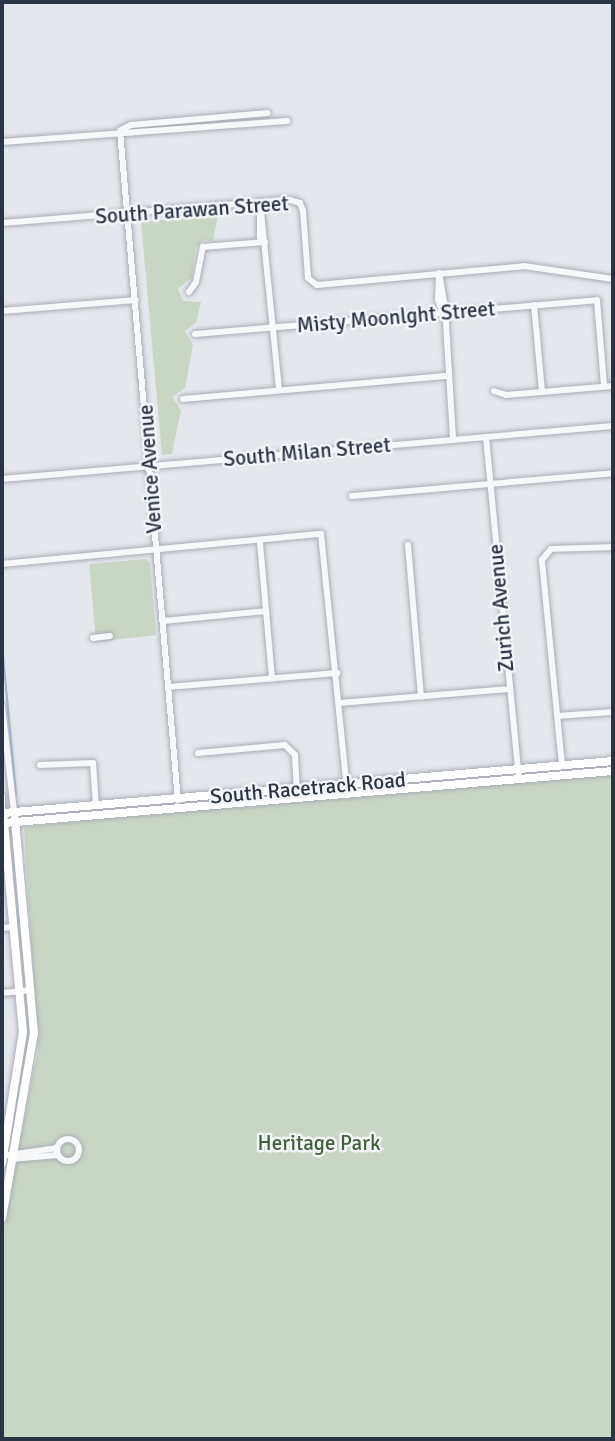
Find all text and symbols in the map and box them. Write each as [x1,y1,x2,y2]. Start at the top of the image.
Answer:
street label: South Parawan Street [94,191,290,229]
street label: Misty Moonlght Street [296,296,496,338]
street label: Venice Avenue [133,404,167,534]
street label: South Milan Street [222,432,392,472]
street label: Zurich Avenue [483,543,519,673]
street label: South Racetrack Road [209,767,407,809]
park label: Heritage Park [258,1130,380,1156]

